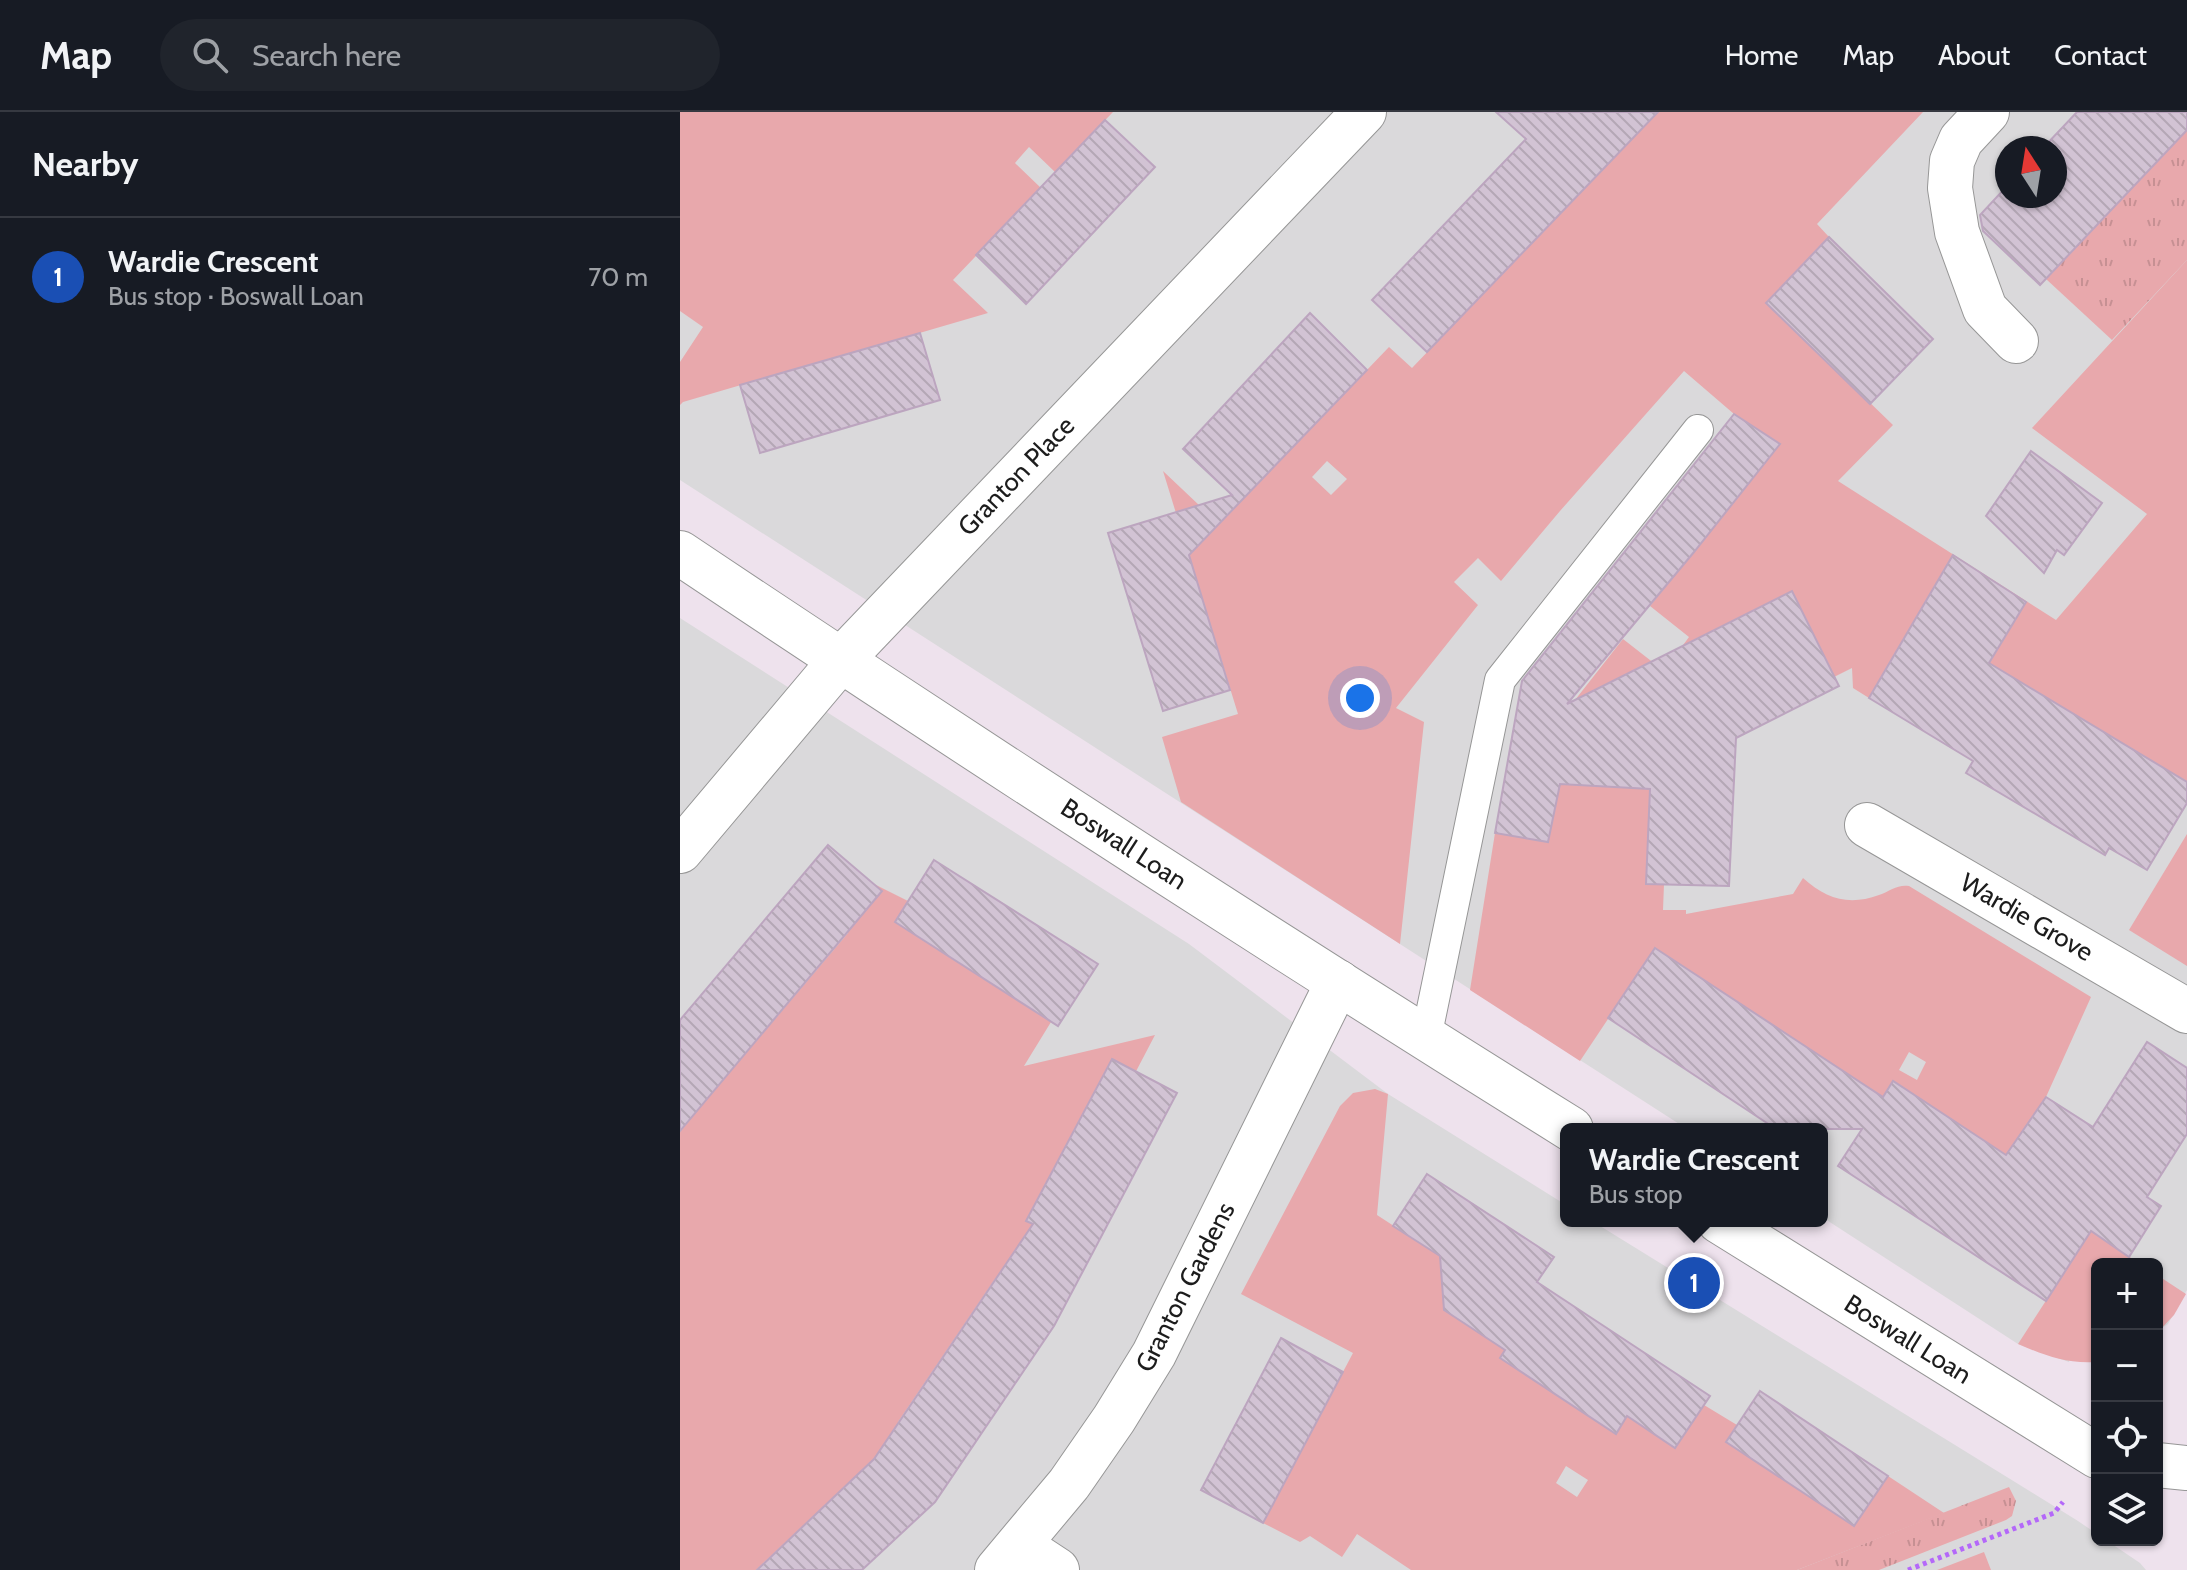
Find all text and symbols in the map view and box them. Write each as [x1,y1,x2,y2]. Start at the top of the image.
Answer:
search box [160,19,720,91]
text: Map [40,32,112,79]
icon: search [188,33,232,77]
text: Search here [252,37,401,74]
text: Home [1725,38,1798,72]
text: Map [1842,38,1894,72]
text: About [1938,38,2010,72]
text: Contact [2054,38,2147,72]
north arrow [1995,136,2067,208]
text: Nearby [32,143,139,185]
text: Wardie Crescent [108,243,319,280]
text: 1 [53,261,63,293]
text: 70 m [588,261,648,293]
text: Bus stop · Boswall Loan [108,280,364,312]
street label: Granton Place [951,410,1081,542]
your location [1340,678,1380,718]
street label: Boswall Loan [1055,791,1193,897]
street label: Wardie Grove [1955,866,2099,968]
popup [1560,1123,1828,1227]
text: Wardie Crescent [1589,1141,1799,1178]
text: Bus stop [1589,1178,1683,1210]
street label: Granton Gardens [1128,1197,1242,1377]
pin: 1 [1668,1253,1720,1313]
map controls [2091,1258,2163,1546]
button: + [2091,1258,2163,1330]
street label: Boswall Loan [1838,1287,1978,1391]
button: − [2091,1330,2163,1402]
button: locate [2091,1402,2163,1474]
button: layers [2091,1474,2163,1546]

